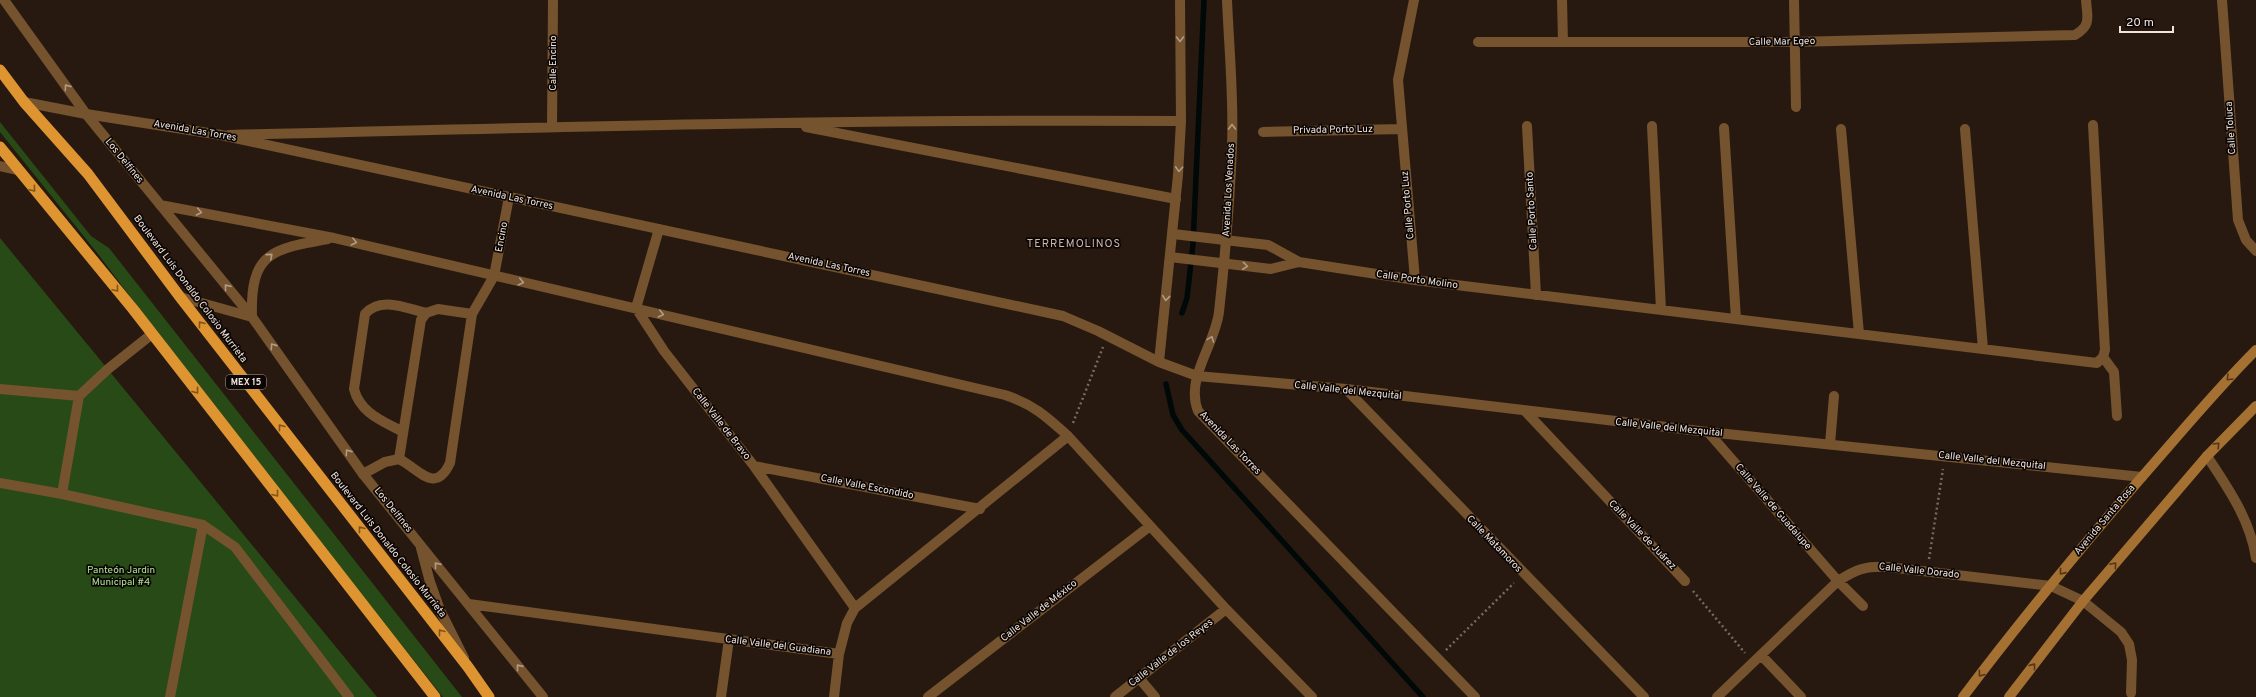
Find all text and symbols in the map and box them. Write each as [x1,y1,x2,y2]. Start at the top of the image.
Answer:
scale bar [2120,8,2173,34]
text: 20 m [2126,15,2154,31]
street label: Calle Encino [547,35,560,91]
street label: Calle Mar Egeo [1749,35,1816,49]
one-way arrow [1176,36,1184,42]
one-way arrow [65,85,72,92]
street label: Calle Toluca [2223,101,2239,155]
street label: Avenida Las Torres [153,117,238,145]
street label: Privada Porto Luz [1293,123,1373,137]
one-way arrow [1228,124,1236,130]
street label: Los Delfines [102,136,146,186]
street label: Avenida Los Venados [1220,142,1238,237]
one-way arrow [1174,166,1183,172]
street label: Calle Porto Luz [1399,170,1417,240]
street label: Calle Porto Santo [1523,171,1541,250]
street label: Avenida Las Torres [470,183,555,213]
one-way arrow [28,184,35,191]
one-way arrow [195,208,202,216]
street label: Boulevard Luis Donaldo Colosio Murrieta [130,213,250,365]
street label: Encino [493,220,511,253]
district label: TERREMOLINOS [1027,237,1121,251]
one-way arrow [350,238,357,246]
street label: Avenida Las Torres [787,250,872,280]
one-way arrow [265,253,273,260]
one-way arrow [1242,261,1248,270]
street label: Calle Porto Molino [1375,268,1459,292]
one-way arrow [518,278,524,286]
one-way arrow [112,284,119,291]
one-way arrow [225,284,232,292]
one-way arrow [1162,295,1171,301]
one-way arrow [658,309,665,317]
one-way arrow [199,322,206,329]
one-way arrow [1207,336,1215,343]
one-way arrow [271,344,278,351]
one-way arrow [2226,373,2233,381]
road number: MEX 15 [226,375,266,389]
street label: Calle Valle del Mezquital [1294,379,1402,403]
street label: Calle Valle de Bravo [689,385,753,463]
one-way arrow [192,386,199,393]
street label: Avenida Las Torres [1196,408,1264,478]
street label: Calle Valle del Mezquital [1615,416,1723,440]
one-way arrow [279,424,286,431]
one-way arrow [2212,442,2220,450]
one-way arrow [345,449,353,456]
street label: Calle Valle del Mezquital [1938,449,2046,473]
street label: Calle Valle de Guadalupe [1732,461,1814,553]
street label: Boulevard Luis Donaldo Colosio Murrieta [327,470,449,620]
street label: Calle Valle Escondido [819,472,915,502]
street label: Avenida Santa Rosa [2072,482,2138,558]
street label: Los Delfines [371,485,415,535]
one-way arrow [272,489,279,496]
street label: Calle Valle de Juárez [1605,497,1679,573]
street label: Calle Matamoros [1463,513,1525,576]
one-way arrow [358,527,365,534]
street label: Calle Valle Dorado [1878,560,1960,582]
one-way arrow [2110,562,2117,570]
one-way arrow [435,563,442,570]
park label: Panteón Jardin Municipal #4 [87,564,155,589]
one-way arrow [2059,567,2066,575]
street label: Calle Valle de México [998,577,1080,645]
street label: Calle Valle de los Reyes [1126,616,1216,690]
one-way arrow [438,629,445,636]
street label: Calle Valle del Guadiana [724,633,832,659]
one-way arrow [516,664,523,671]
one-way arrow [2028,664,2035,671]
one-way arrow [1979,669,1986,676]

